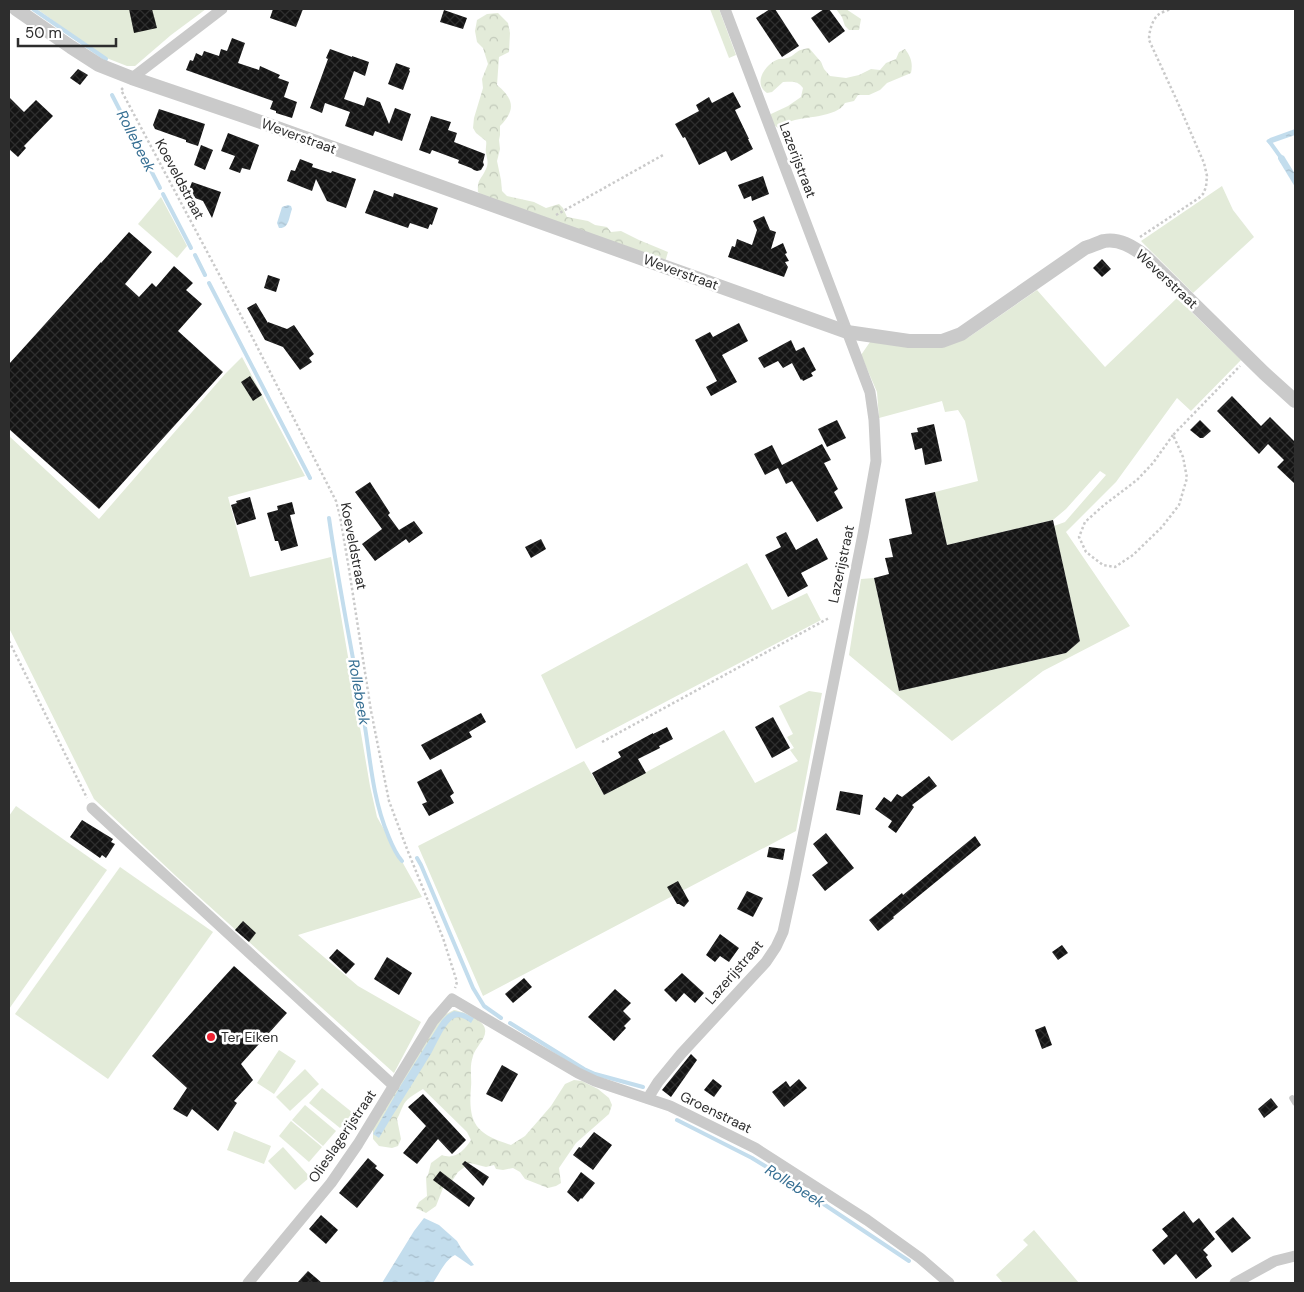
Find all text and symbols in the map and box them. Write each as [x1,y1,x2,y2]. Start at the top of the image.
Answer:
scale bar [18,15,115,47]
text: 50 m [25,23,62,43]
water label: Rollebeek [112,107,160,176]
street label: Weverstraat [259,114,339,158]
street label: Lazerijstraat [775,120,821,200]
street label: Koeveldstraat [151,136,209,222]
street label: Weverstraat [1132,246,1202,312]
street label: Weverstraat [641,250,721,294]
street label: Koeveldstraat [337,501,371,591]
street label: Lazerijstraat [824,523,858,605]
water label: Rollebeek [343,657,375,727]
street label: Lazerijstraat [701,936,767,1008]
place label: Ter Eiken [221,1028,278,1046]
marker: Ter Eiken [205,1031,217,1043]
street label: Olieslagerijstraat [304,1086,380,1186]
street label: Groenstraat [677,1087,755,1137]
water label: Rollebeek [761,1160,829,1212]

